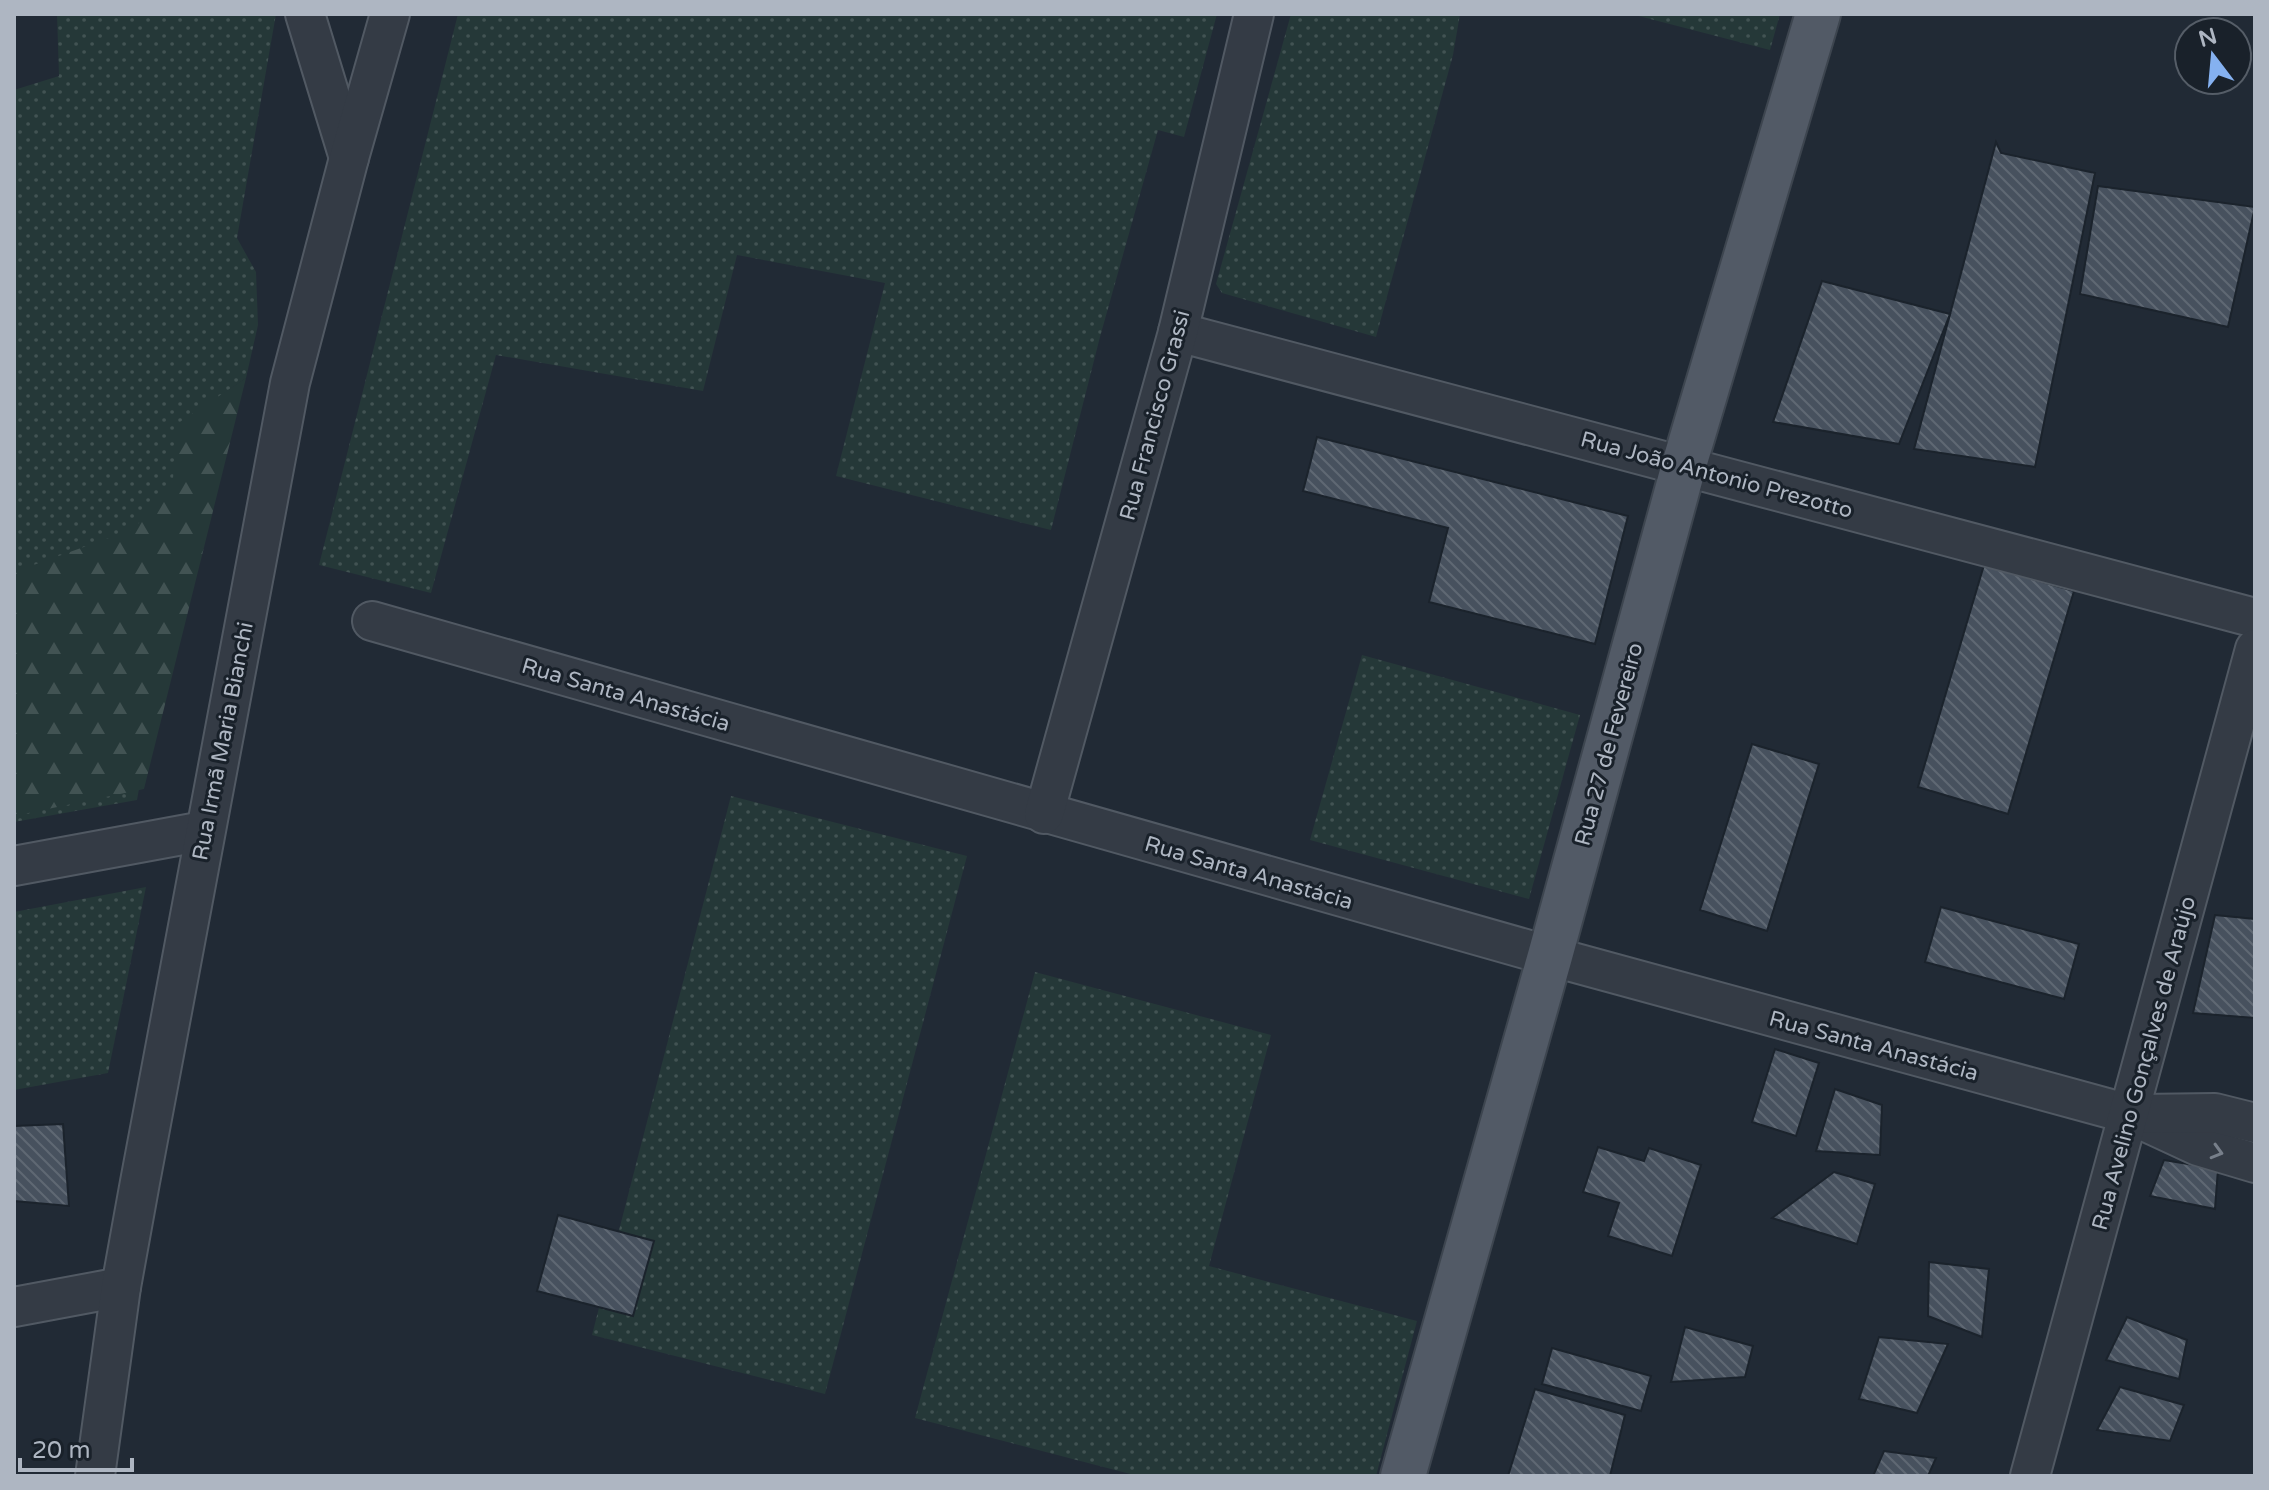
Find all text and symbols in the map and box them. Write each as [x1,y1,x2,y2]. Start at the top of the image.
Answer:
north arrow [2173,16,2253,96]
text: N [2196,23,2220,53]
street label: Rua Francisco Grassi [1114,307,1196,523]
street label: Rua João Antonio Prezotto [1578,426,1856,524]
street label: Rua Irmã Maria Bianchi [187,620,259,863]
street label: Rua 27 de Fevereiro [1569,640,1649,848]
street label: Rua Santa Anastácia [519,653,733,737]
street label: Rua Santa Anastácia [1142,831,1356,915]
street label: Rua Avelino Gonçalves de Araújo [2087,893,2201,1233]
street label: Rua Santa Anastácia [1766,1006,1981,1086]
one-way arrow [2210,1143,2223,1159]
scale bar [20,1422,132,1472]
text: 20 m [32,1436,90,1465]

